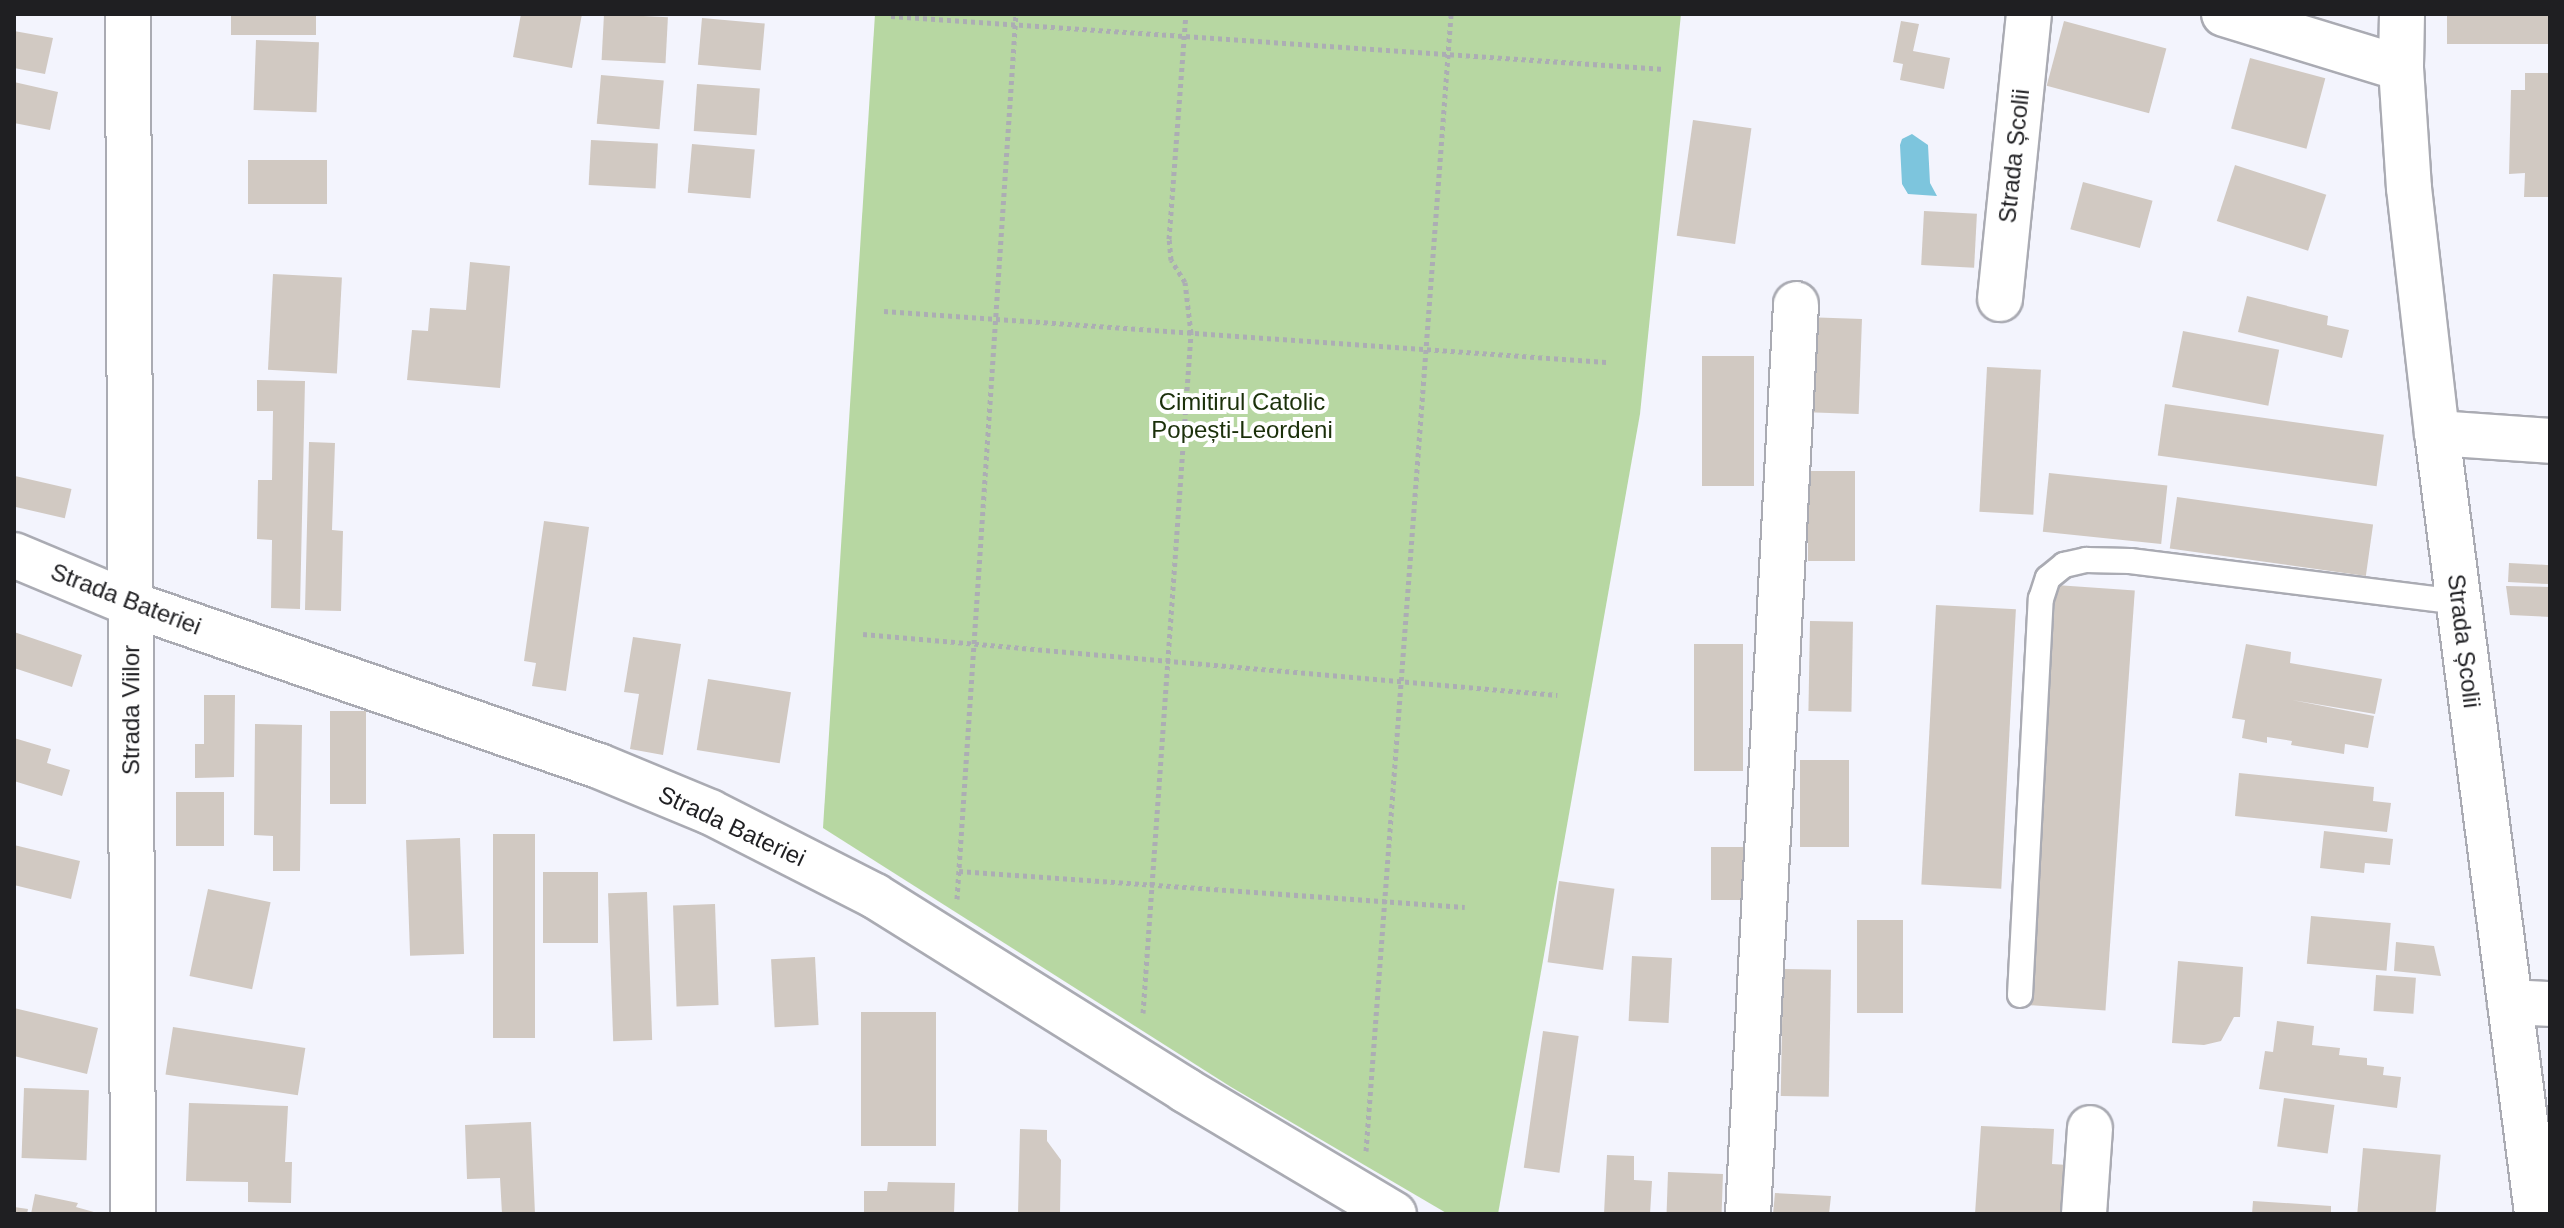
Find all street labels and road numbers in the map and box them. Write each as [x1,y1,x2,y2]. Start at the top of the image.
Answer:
street label: Strada Școlii [1993,87,2035,225]
street label: Strada Bateriei [47,557,205,641]
street label: Strada Școlii [2441,572,2487,710]
street label: Strada Viilor [117,645,145,775]
street label: Strada Bateriei [654,779,810,873]

